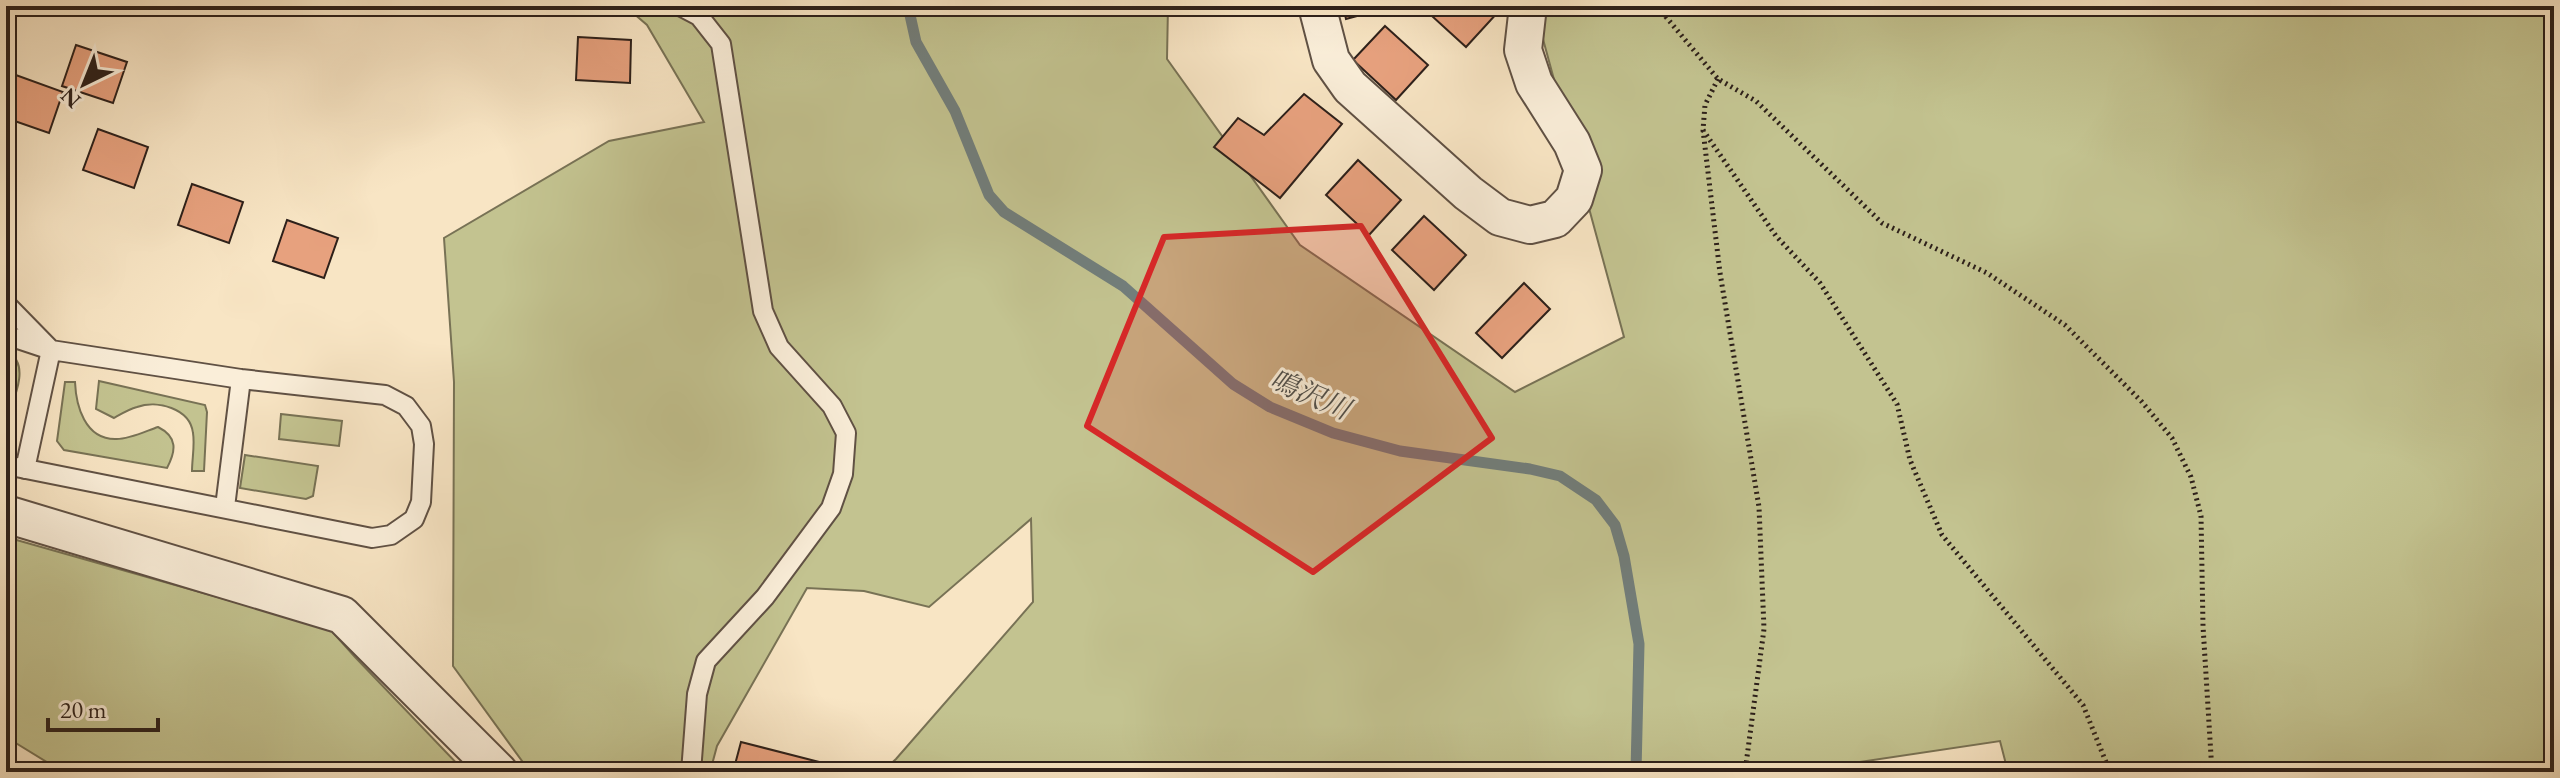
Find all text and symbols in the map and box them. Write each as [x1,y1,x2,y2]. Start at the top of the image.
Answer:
north arrow [44,44,124,124]
text: N [54,81,87,115]
water label: 鳴沢川 [1264,361,1358,428]
scale bar [48,682,158,732]
text: 20 m [60,694,107,725]

